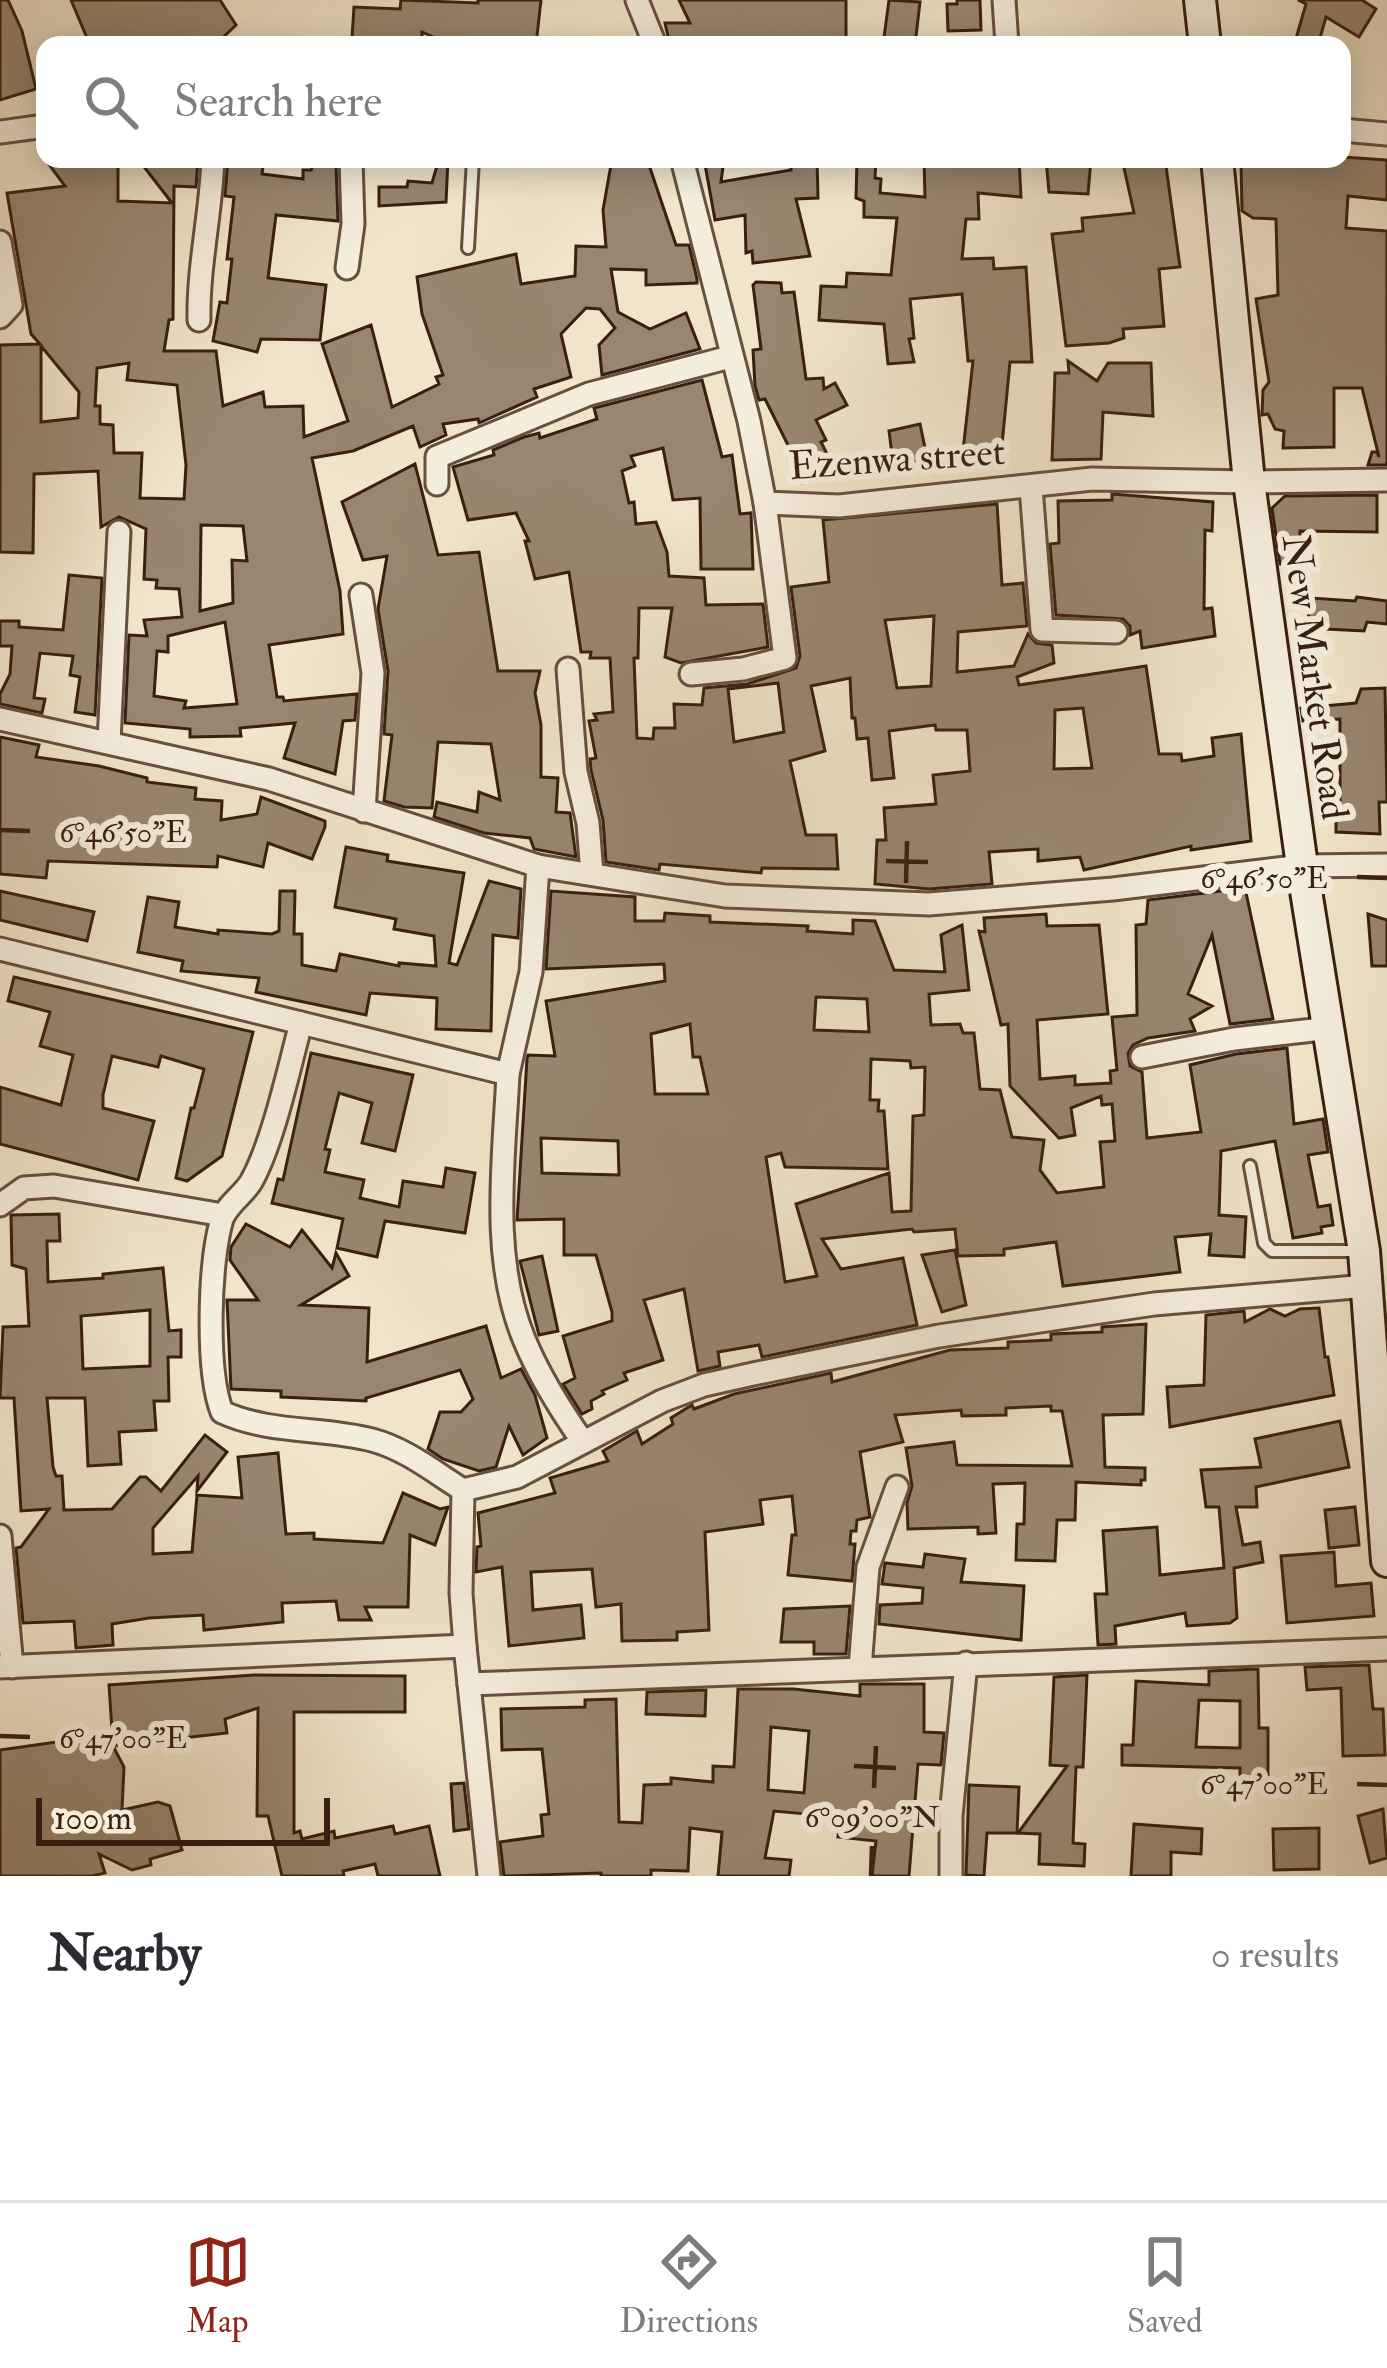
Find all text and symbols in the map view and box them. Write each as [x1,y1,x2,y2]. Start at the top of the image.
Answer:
search box [36,36,1351,168]
icon: search [78,69,144,135]
text: Search here [174,74,382,130]
street label: Ezenwa street [787,427,1007,491]
street label: New Market Road [1271,531,1359,823]
text: 6°46'50"E [59,814,187,851]
text: 6°46'50"E [1200,860,1328,897]
text: 6°47'00"E [59,1720,187,1757]
text: 6°47'00"E [1200,1766,1328,1803]
scale bar [36,1792,330,1845]
text: 100 m [54,1798,132,1839]
text: 6°09'00"N [805,1799,940,1836]
text: Nearby [48,1922,201,1986]
text: 0 results [1211,1930,1339,1979]
tab: Map [185,2229,251,2342]
tab: Directions [620,2229,758,2342]
tab: Saved [1127,2229,1202,2342]

